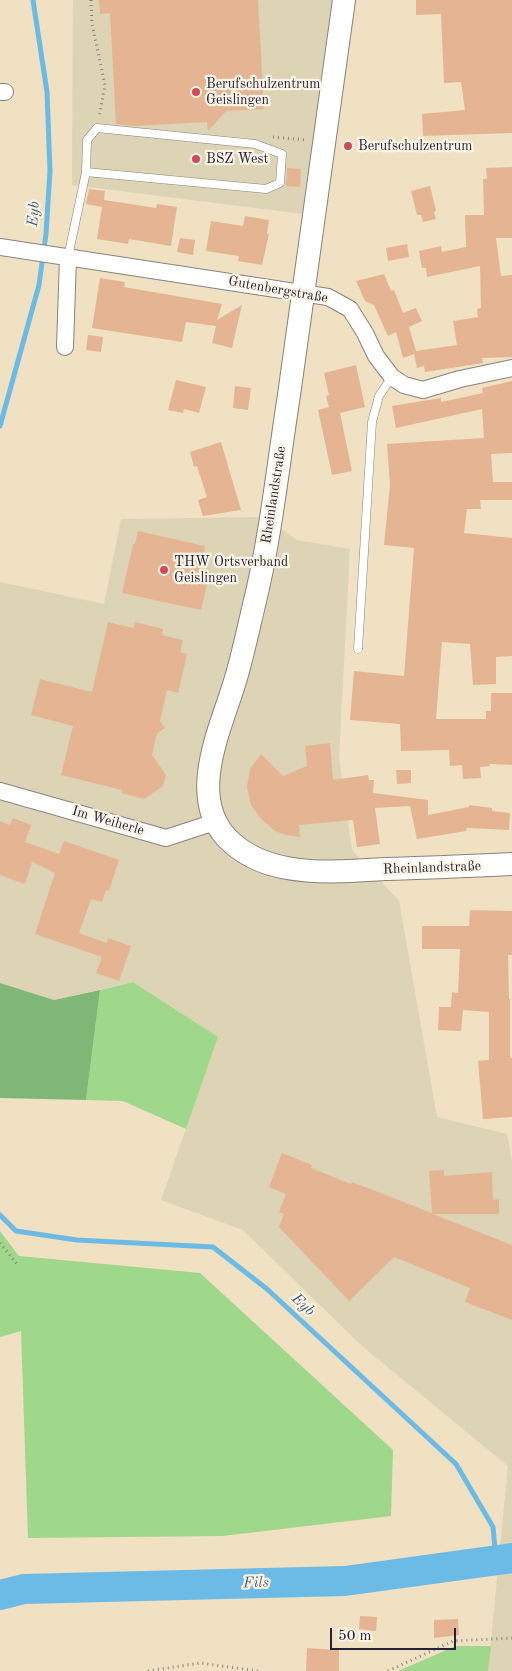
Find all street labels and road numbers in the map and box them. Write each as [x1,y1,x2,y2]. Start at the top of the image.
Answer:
street label: Gutenbergstraße [227,273,329,307]
street label: Rheinlandstraße [258,445,290,545]
street label: Im Weiherle [70,803,146,839]
street label: Rheinlandstraße [383,858,481,878]

